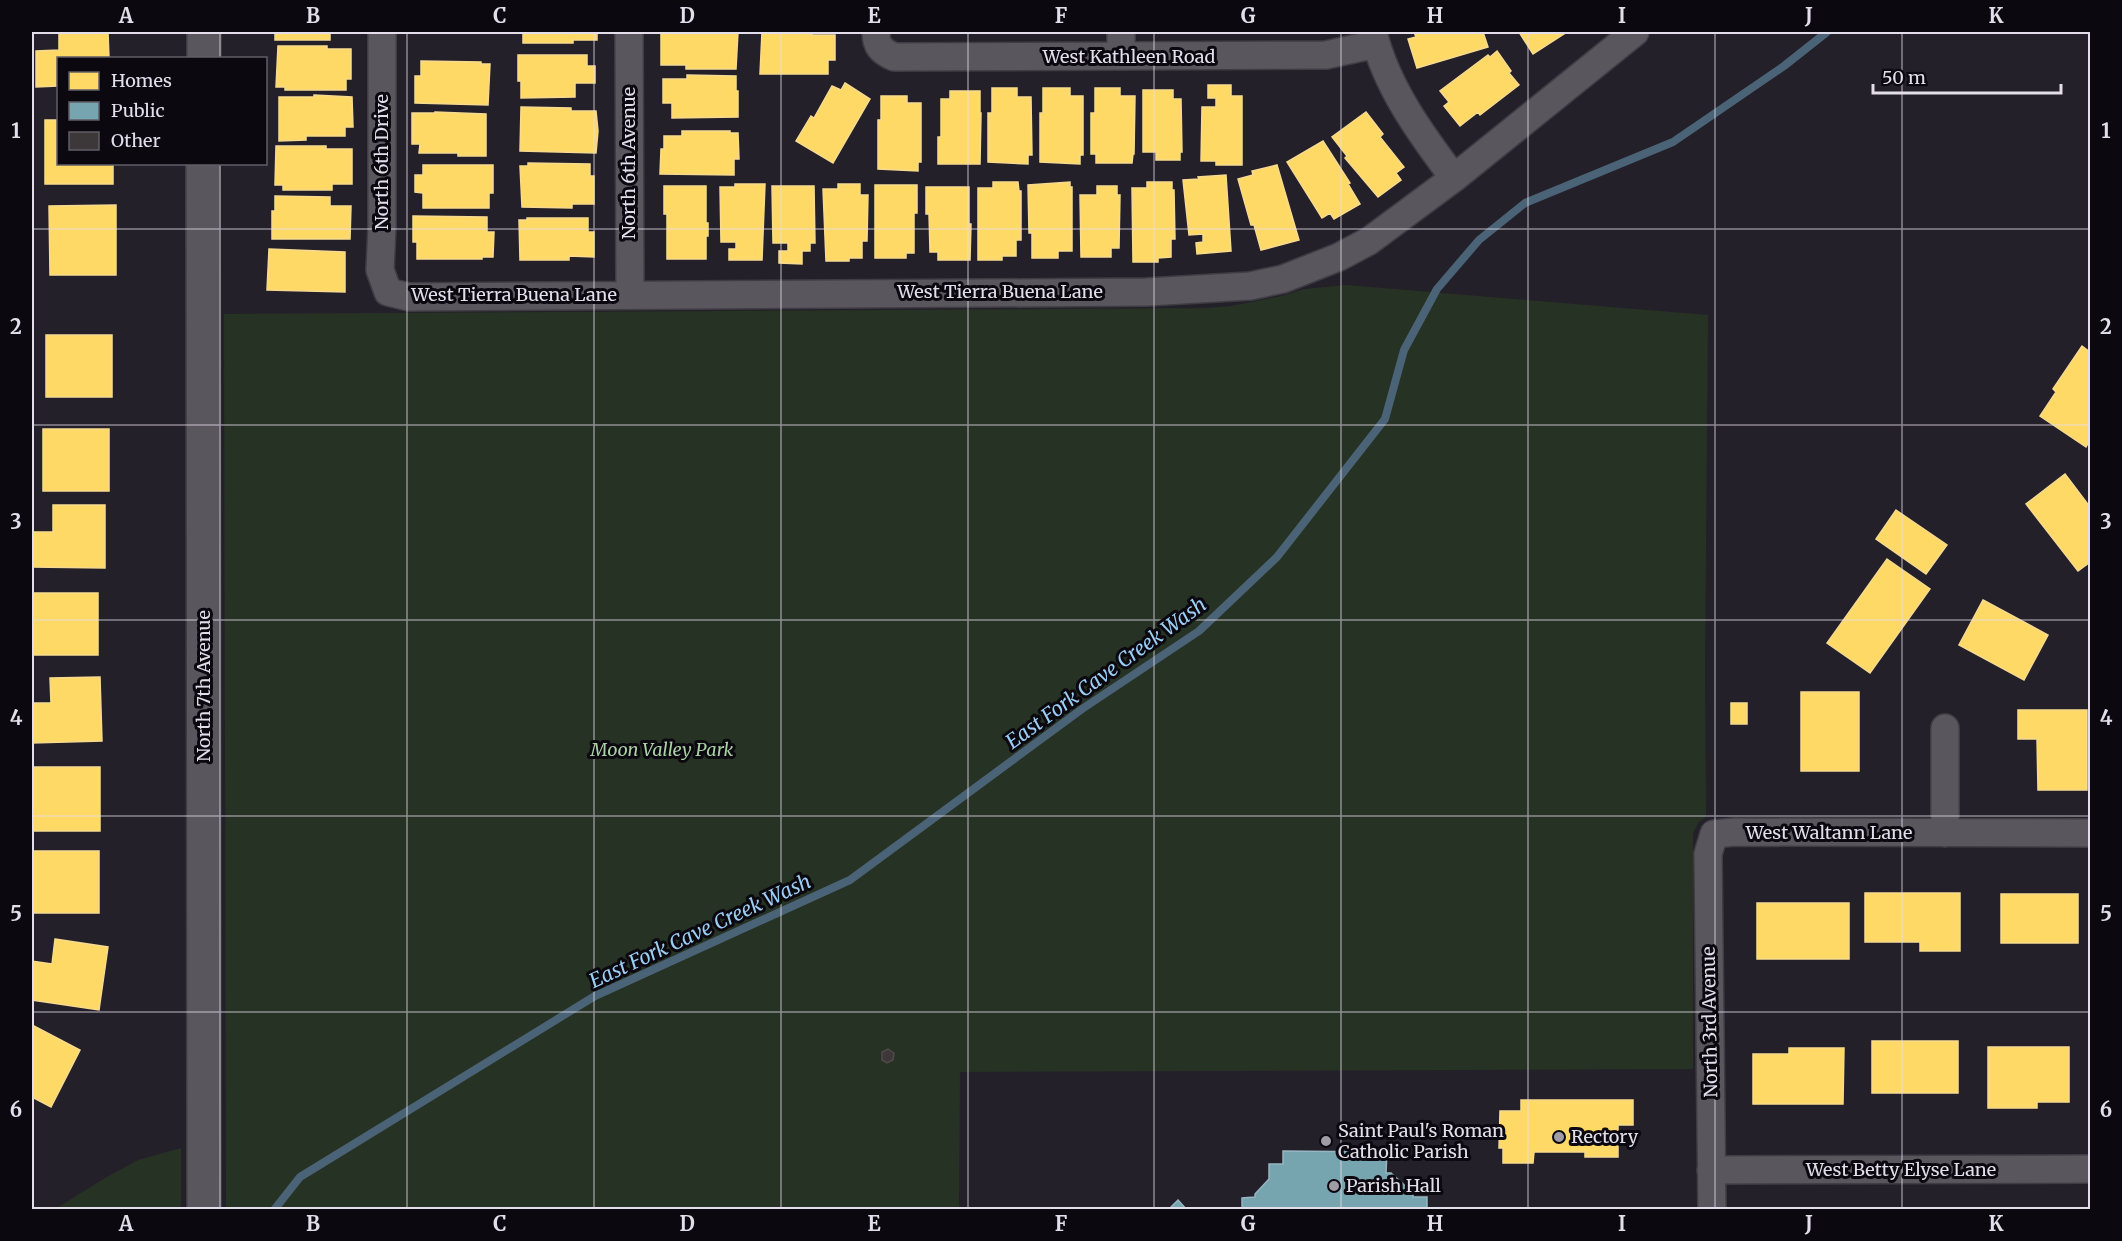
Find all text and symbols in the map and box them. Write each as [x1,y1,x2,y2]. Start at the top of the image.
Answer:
text: A [118,3,134,28]
text: B [306,3,320,28]
text: C [493,3,507,28]
text: D [679,3,695,28]
text: E [867,3,881,28]
text: F [1055,3,1068,28]
text: G [1241,3,1256,28]
text: H [1427,3,1443,28]
text: I [1618,3,1626,28]
text: J [1804,3,1813,28]
text: K [1989,3,2004,28]
street label: West Kathleen Road [1042,45,1215,68]
legend [57,57,267,165]
scale bar [1873,57,2060,95]
text: 50 m [1882,66,1926,89]
text: Homes [111,69,172,92]
street label: North 6th Avenue [617,87,640,239]
street label: North 6th Drive [370,94,393,230]
text: Public [111,99,165,122]
text: 1 [11,118,21,143]
text: 1 [2101,118,2111,143]
text: Other [111,129,161,152]
street label: West Tierra Buena Lane [896,280,1103,303]
street label: West Tierra Buena Lane [410,283,617,306]
text: 2 [10,314,22,339]
text: 2 [2100,314,2112,339]
text: 3 [10,509,22,534]
text: 3 [2100,509,2112,534]
water label: East Fork Cave Creek Wash [1001,591,1211,754]
street label: North 7th Avenue [192,610,215,762]
text: 4 [10,705,23,730]
text: 4 [2100,705,2113,730]
park label: Moon Valley Park [590,738,734,761]
street label: West Waltann Lane [1745,821,1912,844]
water label: East Fork Cave Creek Wash [585,868,815,993]
text: 5 [10,901,22,926]
text: 5 [2100,901,2112,926]
street label: North 3rd Avenue [1697,946,1722,1098]
text: 6 [10,1097,22,1122]
text: 6 [2100,1097,2112,1122]
place label: Saint Paul's Roman Catholic Parish [1338,1119,1504,1163]
place label: Rectory [1571,1125,1639,1148]
marker: Rectory [1552,1130,1566,1144]
marker: Saint Paul's Roman Catholic Parish [1319,1134,1333,1148]
street label: West Betty Elyse Lane [1805,1158,1996,1181]
place label: Parish Hall [1346,1174,1441,1197]
marker: Parish Hall [1327,1179,1341,1193]
text: A [118,1211,134,1236]
text: B [306,1211,320,1236]
text: C [493,1211,507,1236]
text: D [679,1211,695,1236]
text: E [867,1211,881,1236]
text: F [1055,1211,1068,1236]
text: G [1241,1211,1256,1236]
text: H [1427,1211,1443,1236]
text: I [1618,1211,1626,1236]
text: J [1804,1211,1813,1236]
text: K [1989,1211,2004,1236]

